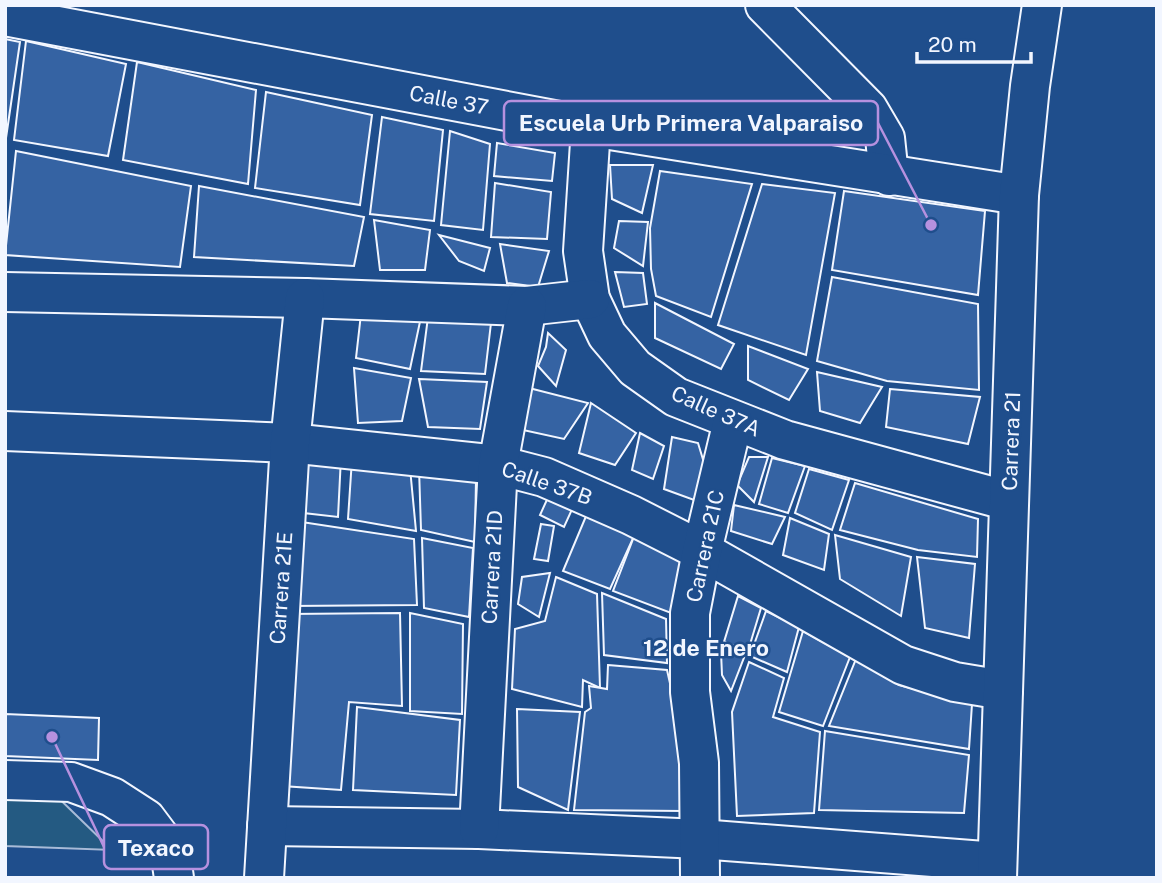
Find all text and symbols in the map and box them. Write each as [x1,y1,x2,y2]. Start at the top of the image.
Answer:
scale bar [917,21,1031,65]
text: 20 m [928,32,977,57]
street label: Calle 37 [407,80,491,120]
callout: Escuela Urb Primera Valparaiso [504,101,878,145]
text: Escuela Urb Primera Valparaiso [519,109,863,136]
street label: Calle 37A [668,380,765,442]
street label: Carrera 21 [997,391,1025,491]
street label: Calle 37B [498,456,596,510]
street label: Carrera 21C [681,488,729,604]
street label: Carrera 21D [477,509,507,625]
street label: Carrera 21E [265,531,297,645]
district label: 12 de Enero [643,634,769,661]
callout: Texaco [104,825,208,869]
text: Texaco [118,834,194,861]

